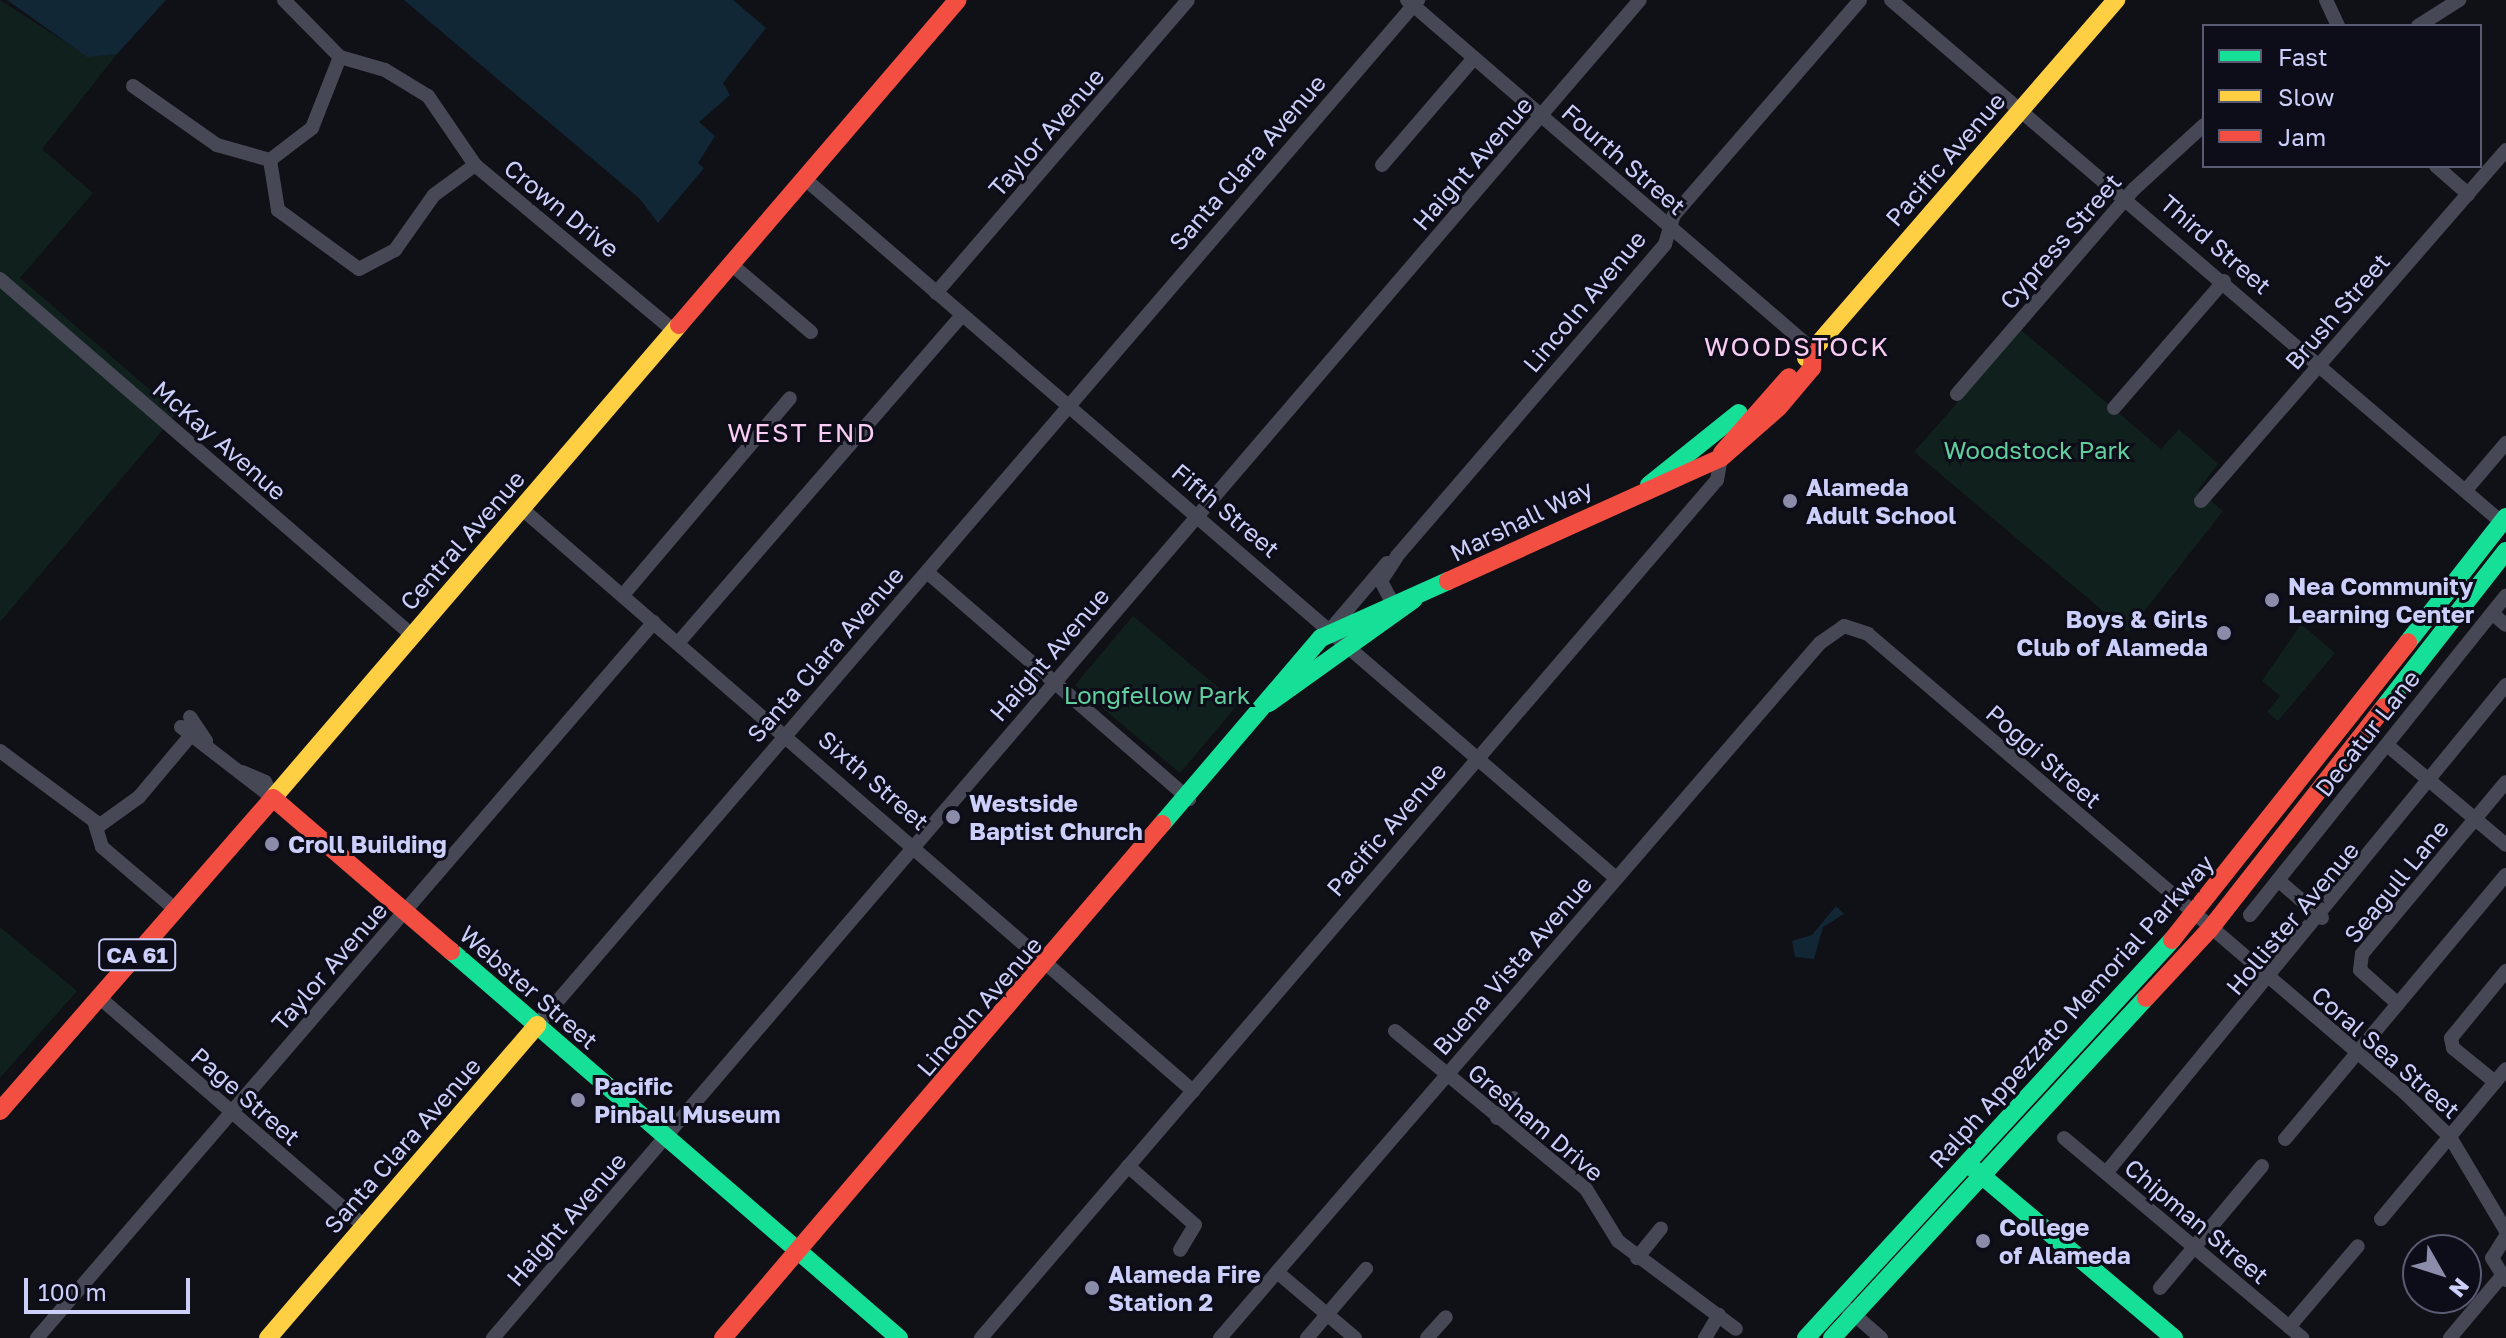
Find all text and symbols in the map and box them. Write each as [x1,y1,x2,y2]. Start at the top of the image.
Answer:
legend [2202,24,2482,168]
text: Fast [2278,42,2328,71]
street label: Taylor Avenue [982,62,1110,202]
street label: Santa Clara Avenue [1163,68,1331,256]
text: Slow [2278,82,2334,111]
street label: Pacific Avenue [1879,86,2011,232]
street label: Haight Avenue [1406,90,1538,236]
street label: Fourth Street [1556,98,1692,220]
text: Jam [2278,122,2326,151]
street label: Crown Drive [499,153,625,263]
street label: Cypress Street [1993,167,2127,315]
street label: Third Street [2155,188,2277,300]
street label: Lincoln Avenue [1517,225,1651,377]
street label: Brush Street [2279,247,2395,375]
district label: WOODSTOCK [1704,331,1890,363]
street label: McKay Avenue [147,374,293,506]
district label: WEST END [727,417,877,449]
park label: Woodstock Park [1944,436,2130,464]
street label: Fifth Street [1167,457,1285,563]
street label: Central Avenue [394,464,530,616]
street label: Marshall Way [1445,473,1597,567]
place label: Alameda Adult School [1806,473,1956,529]
marker: Alameda Adult School [1781,492,1799,510]
street label: Santa Clara Avenue [741,560,909,748]
place label: Nea Community Learning Center [2288,572,2474,628]
street label: Haight Avenue [983,581,1115,727]
marker: Nea Community Learning Center [2263,591,2281,609]
place label: Boys & Girls Club of Alameda [2016,605,2208,661]
marker: Boys & Girls Club of Alameda [2215,624,2233,642]
street label: Decatur Lane [2309,664,2425,802]
park label: Longfellow Park [1064,681,1250,709]
street label: Poggi Street [1981,698,2107,814]
street label: Sixth Street [813,724,935,836]
street label: Pacific Avenue [1320,756,1452,902]
place label: Westside Baptist Church [969,789,1143,845]
marker: Westside Baptist Church [944,808,962,826]
street label: Seagull Lane [2338,814,2454,948]
place label: Croll Building [288,830,447,858]
marker: Croll Building [263,835,281,853]
street label: Hollister Avenue [2220,836,2364,1000]
street label: Ralph Appezzato Memorial Parkway [1923,849,2219,1173]
street label: Buena Vista Avenue [1426,870,1598,1060]
street label: Taylor Avenue [265,896,393,1036]
street label: Webster Street [454,919,604,1055]
street label: Lincoln Avenue [911,930,1047,1082]
road number: CA 61 [97,937,177,973]
street label: Coral Sea Street [2306,980,2466,1124]
street label: Page Street [186,1041,306,1151]
street label: Santa Clara Avenue [318,1051,486,1239]
street label: Gresham Drive [1463,1057,1609,1187]
place label: Pacific Pinball Museum [594,1072,780,1128]
marker: Pacific Pinball Museum [569,1091,587,1109]
street label: Haight Avenue [500,1146,632,1292]
street label: Chipman Street [2119,1152,2275,1290]
place label: College of Alameda [1999,1213,2131,1269]
marker: College of Alameda [1974,1232,1992,1250]
north arrow [2402,1234,2482,1314]
place label: Alameda Fire Station 2 [1108,1260,1261,1316]
scale bar [28,1262,194,1312]
text: N [2444,1273,2475,1303]
text: 100 m [38,1277,107,1306]
marker: Alameda Fire Station 2 [1083,1279,1101,1297]

